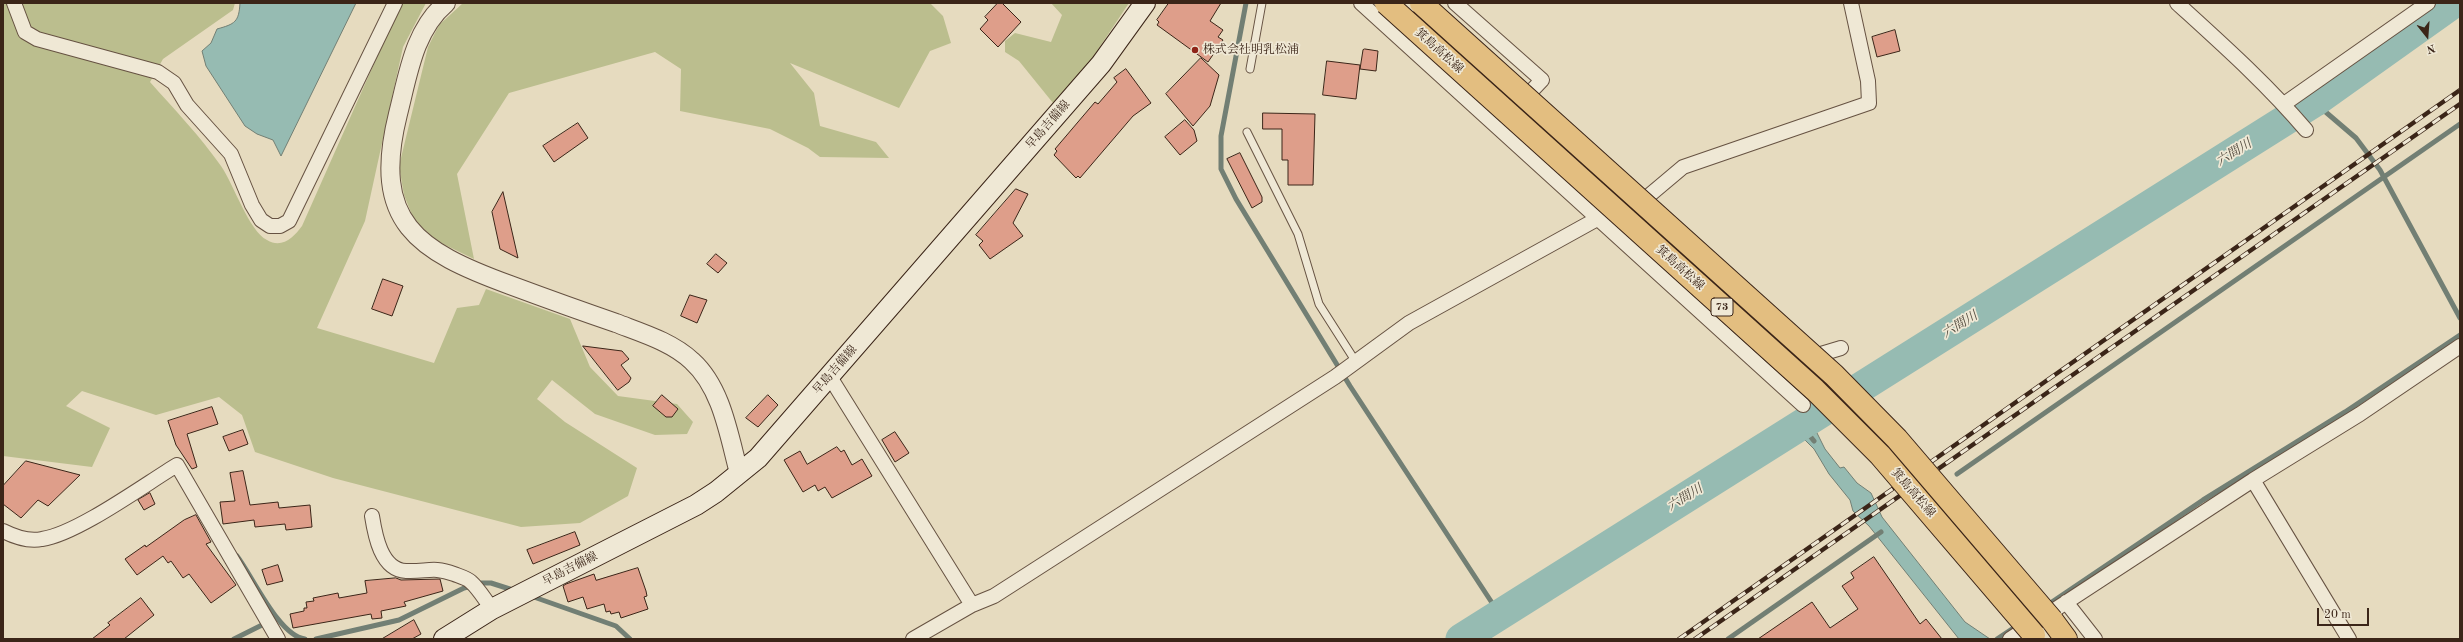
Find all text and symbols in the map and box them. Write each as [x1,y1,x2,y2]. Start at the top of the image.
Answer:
north arrow [2407,16,2447,56]
street label: 箕島高松線 [1412,26,1466,76]
text: N [2425,41,2436,54]
place label: 株式会社明乳松浦 [1203,43,1299,57]
marker: 株式会社明乳松浦 [1190,45,1200,55]
street label: 早島吉備線 [1023,98,1073,152]
water label: 六間川 [2213,136,2255,170]
street label: 箕島高松線 [1653,243,1707,293]
road number: 73 [1711,298,1733,316]
water label: 六間川 [1939,308,1981,342]
street label: 早島吉備線 [810,343,860,397]
street label: 箕島高松線 [1888,466,1938,520]
water label: 六間川 [1664,481,1706,515]
street label: 早島吉備線 [540,549,600,589]
scale bar [2319,600,2371,626]
text: 20 m [2324,609,2351,621]

